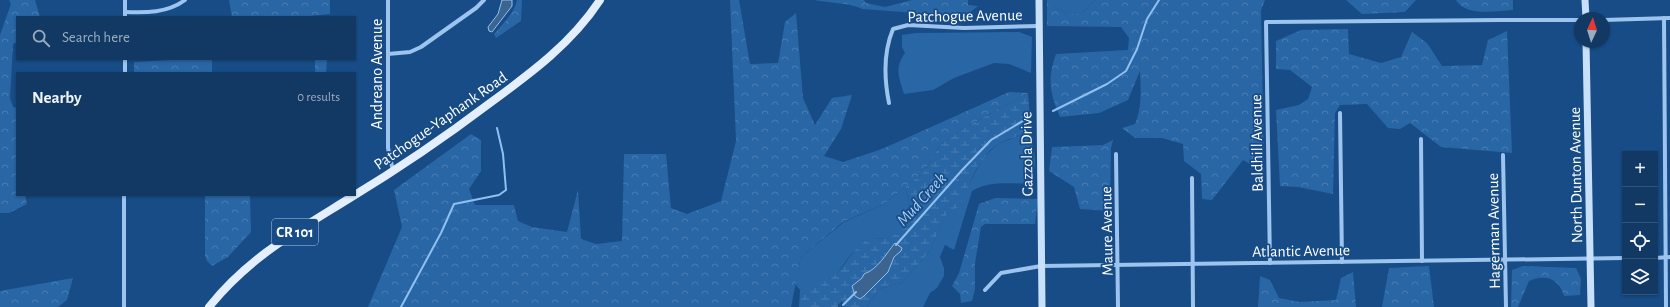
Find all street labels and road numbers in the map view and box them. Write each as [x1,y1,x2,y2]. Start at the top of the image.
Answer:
street label: Patchogue Avenue [907,7,1023,25]
street label: Andreano Avenue [369,19,385,129]
street label: Patchogue-Yaphank Road [371,69,510,173]
street label: Baldhill Avenue [1248,94,1266,192]
street label: North Dunton Avenue [1567,107,1585,243]
street label: Gazzola Drive [1018,111,1036,197]
street label: Hagerman Avenue [1485,173,1503,289]
street label: Maure Avenue [1098,186,1116,276]
road number: CR 101 [272,219,318,245]
street label: Atlantic Avenue [1252,242,1350,260]

